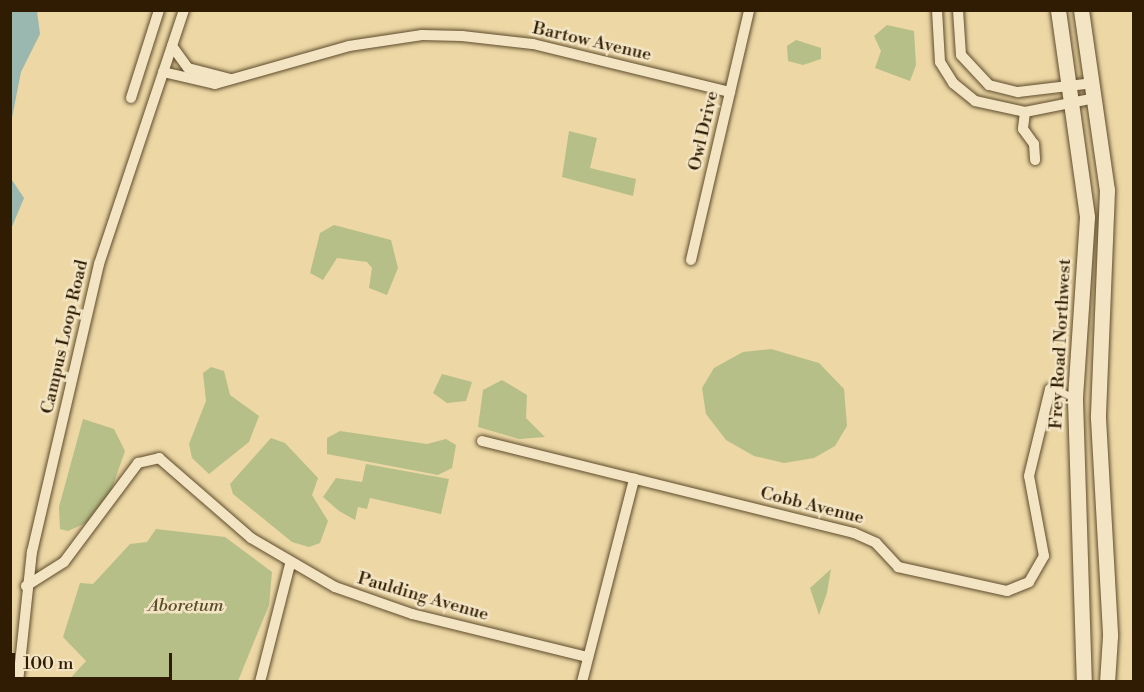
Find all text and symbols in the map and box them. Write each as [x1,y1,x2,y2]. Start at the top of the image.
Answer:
street label: Bartow Avenue [530,18,654,66]
street label: Owl Drive [684,89,724,173]
street label: Campus Loop Road [37,258,93,416]
street label: Frey Road Northwest [1046,258,1076,430]
street label: Cobb Avenue [758,483,866,529]
street label: Paulding Avenue [355,568,491,626]
park label: Aboretum [148,595,224,617]
scale bar [15,641,176,679]
text: 100 m [23,652,74,675]

